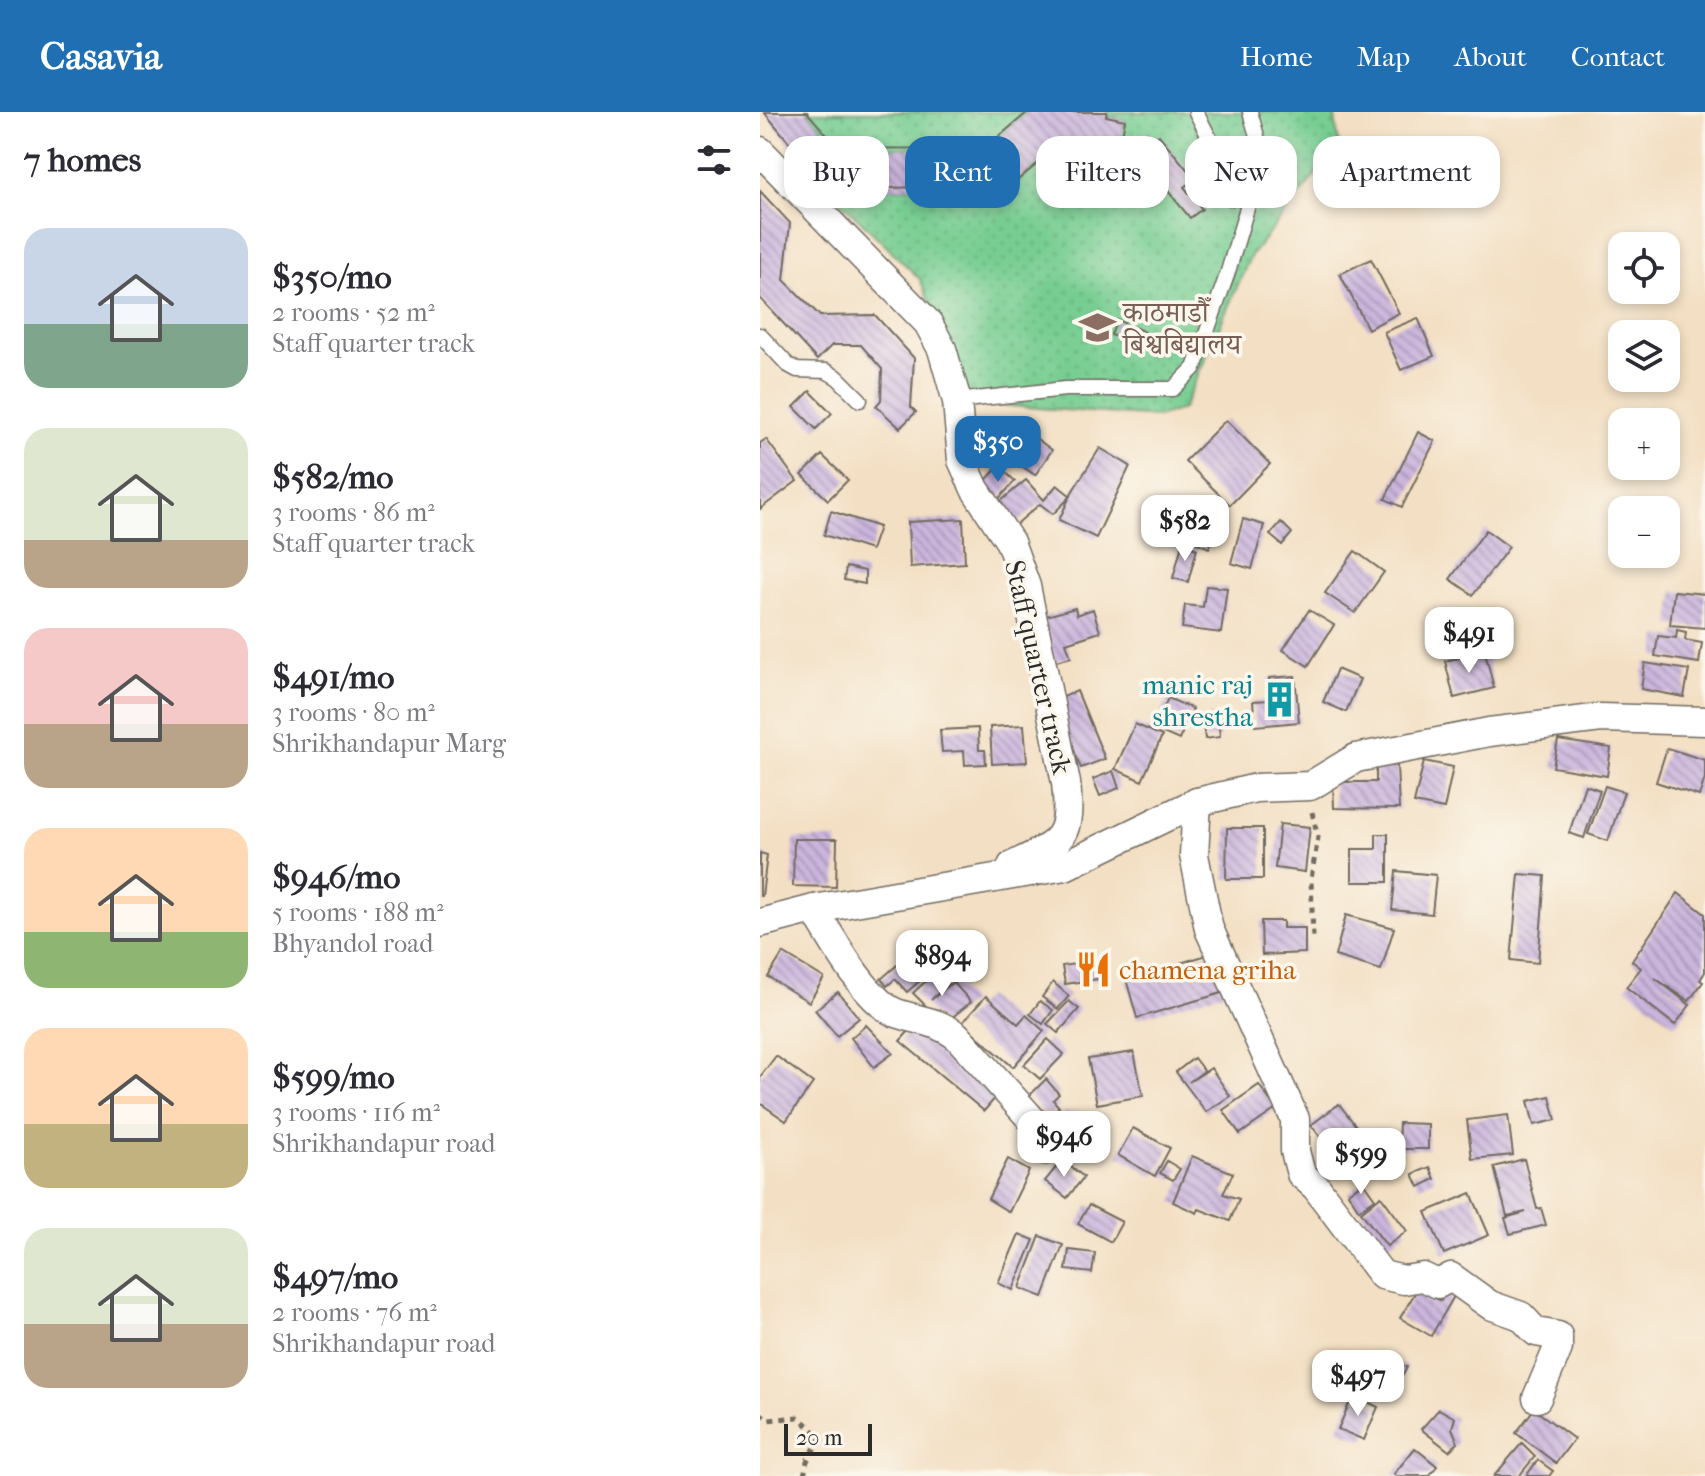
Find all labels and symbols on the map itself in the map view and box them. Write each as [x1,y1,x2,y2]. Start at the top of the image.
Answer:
place label: काठमाडौँ बिश्वबिद्यालय [1121,296,1242,361]
school or university icon: काठमाडौँ बिश्वबिद्यालय [1078,309,1116,347]
pin: $350 [951,416,1045,484]
pin: $582 [1138,495,1232,563]
street label: Staff quarter track [998,557,1079,778]
pin: $491 [1422,607,1516,675]
place label: manic raj shrestha [1142,668,1254,733]
building icon: manic raj shrestha [1260,681,1298,719]
pin: $894 [895,930,989,998]
restaurant icon: chamena griha [1074,950,1112,988]
place label: chamena griha [1119,953,1297,986]
pin: $946 [1017,1111,1111,1179]
pin: $599 [1314,1128,1408,1196]
pin: $497 [1311,1350,1405,1418]
scale bar [784,1420,872,1456]

